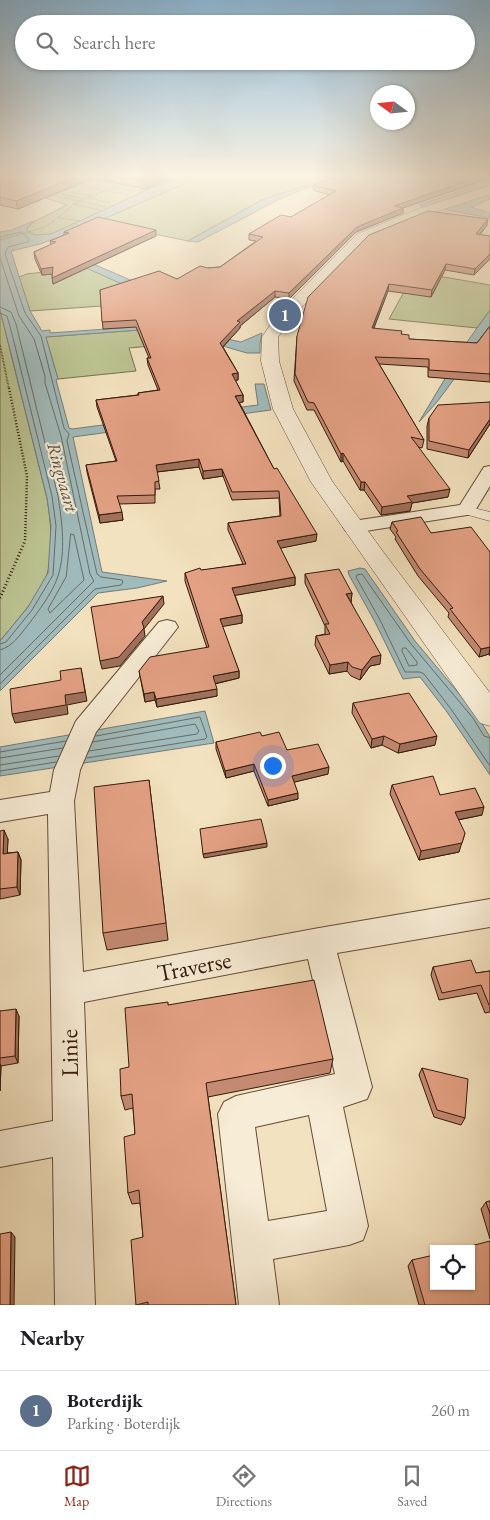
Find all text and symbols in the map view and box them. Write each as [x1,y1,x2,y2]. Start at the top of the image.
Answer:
search box [15,15,475,70]
icon: search [33,29,61,57]
text: Search here [73,30,155,55]
north arrow [370,85,415,130]
pin: 1 [269,296,301,334]
water label: Ringvaart [41,440,84,515]
your location [260,753,286,779]
street label: Traverse [154,944,234,988]
street label: Linie [53,1029,85,1077]
map controls [430,1245,475,1290]
button: locate [430,1245,475,1290]
text: Nearby [20,1324,84,1351]
text: Boterdijk [67,1388,143,1413]
text: 1 [32,1400,40,1421]
text: 260 m [431,1400,470,1421]
text: Parking · Boterdijk [67,1413,180,1434]
tab: Map [63,1462,91,1510]
tab: Directions [216,1462,272,1510]
tab: Saved [397,1462,427,1510]

